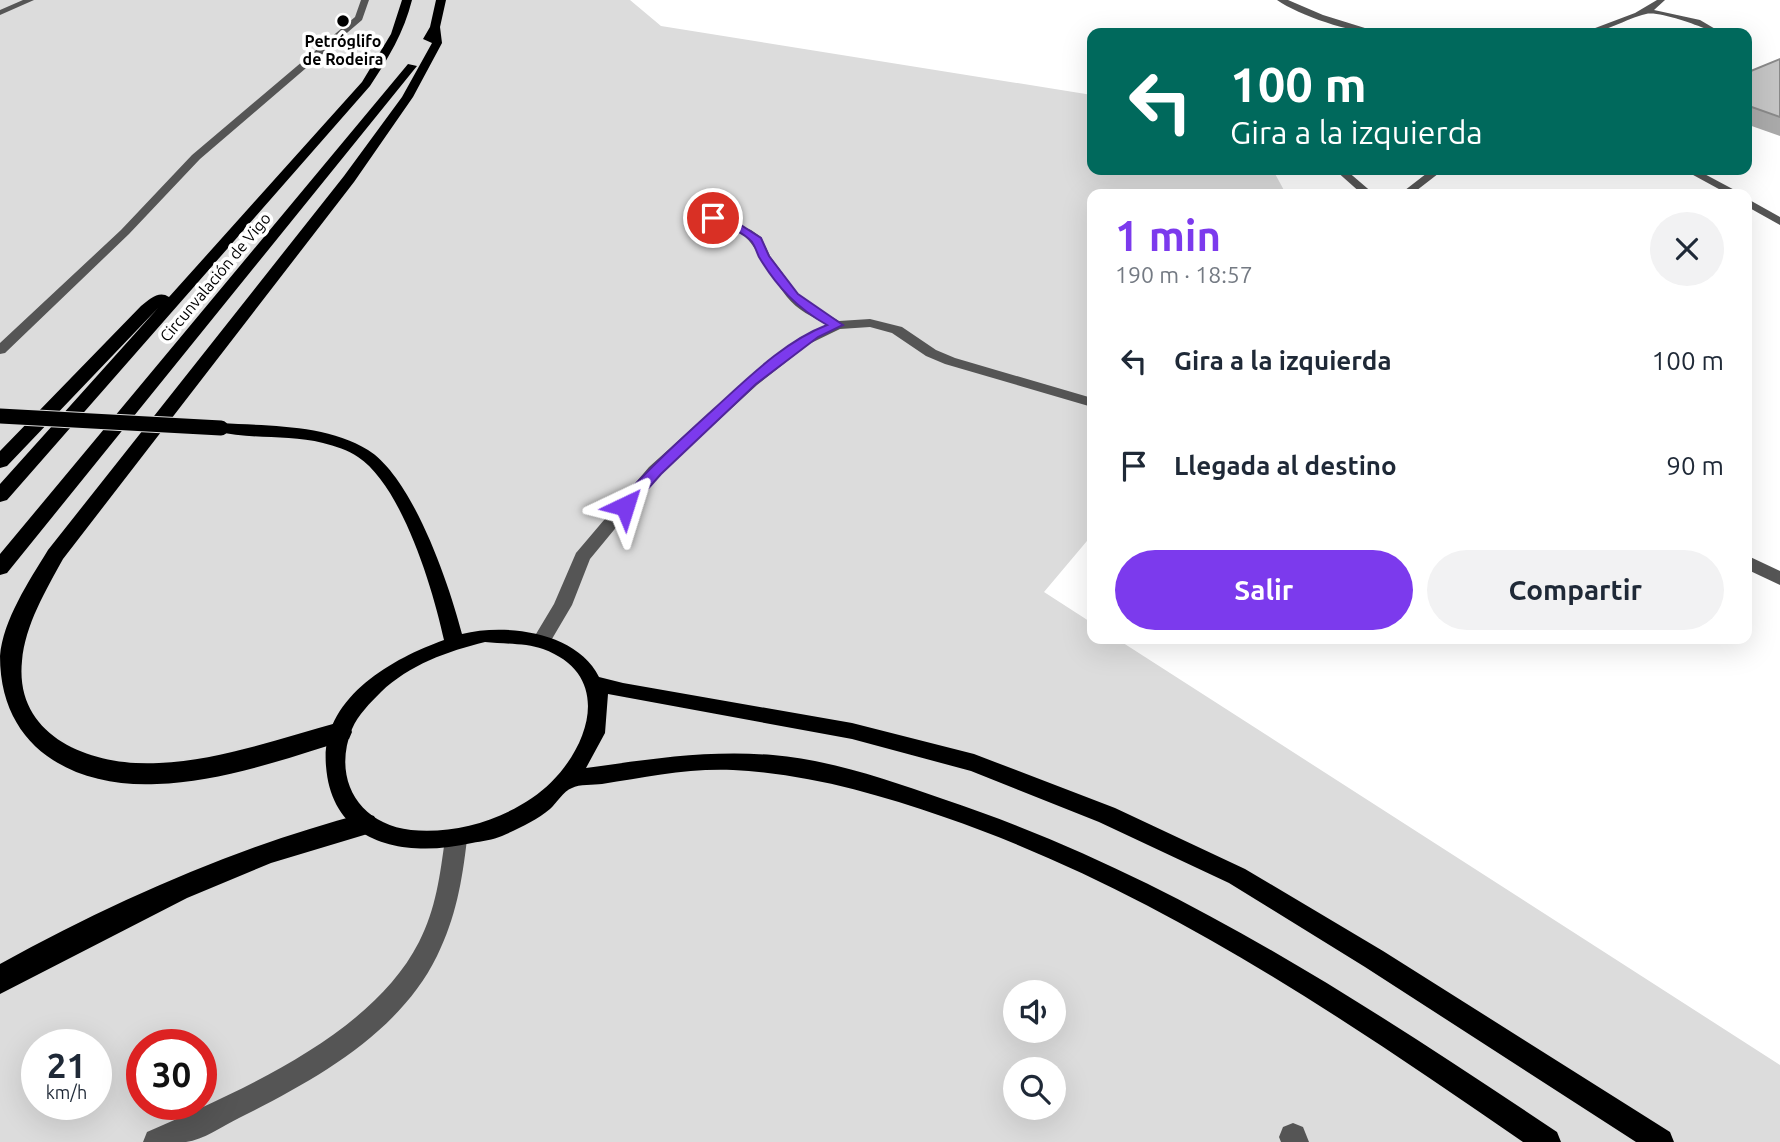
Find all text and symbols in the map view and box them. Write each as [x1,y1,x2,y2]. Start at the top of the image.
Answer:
marker: Petróglifo de Rodeira [335,13,351,29]
place label: Petróglifo de Rodeira [303,32,383,68]
icon: left [1115,56,1206,147]
text: 100 m [1230,56,1367,111]
text: Gira a la izquierda [1230,114,1483,150]
pin [683,188,743,248]
icon: arrive [694,199,732,237]
street label: Circunvalación de Vigo [156,209,274,345]
text: 1 min [1115,212,1221,259]
button: close [1650,212,1724,286]
text: 190 m · 18:57 [1115,262,1253,287]
icon: left [1115,342,1153,380]
text: Gira a la izquierda [1174,346,1392,375]
text: 100 m [1652,346,1724,375]
icon: arrive [1115,447,1153,485]
text: Llegada al destino [1174,451,1397,480]
text: 90 m [1666,451,1724,480]
position arrow [588,469,662,543]
button: Salir [1115,550,1413,630]
button: Compartir [1427,550,1724,630]
map controls [1003,980,1066,1120]
button: sound [1003,980,1066,1043]
speed limit sign: 30 [126,1029,217,1120]
text: 21 [47,1045,86,1085]
button: search [1003,1057,1066,1120]
text: km/h [46,1082,87,1102]

